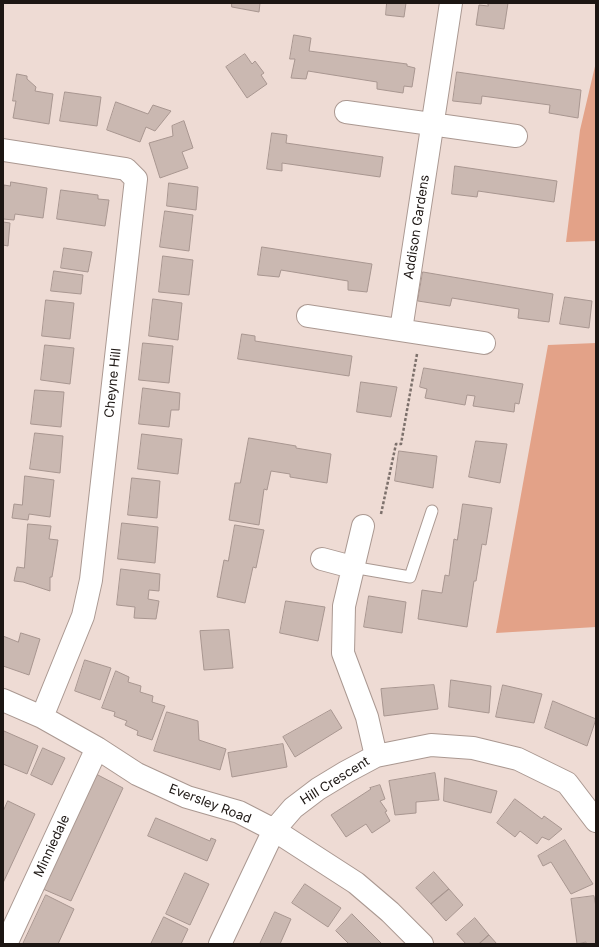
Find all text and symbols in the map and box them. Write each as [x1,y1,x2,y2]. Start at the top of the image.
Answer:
street label: Addison Gardens [401,174,433,280]
street label: Cheyne Hill [102,347,124,419]
street label: Hill Crescent [298,754,372,808]
street label: Eversley Road [167,781,253,827]
street label: Minniedale [31,812,73,880]

